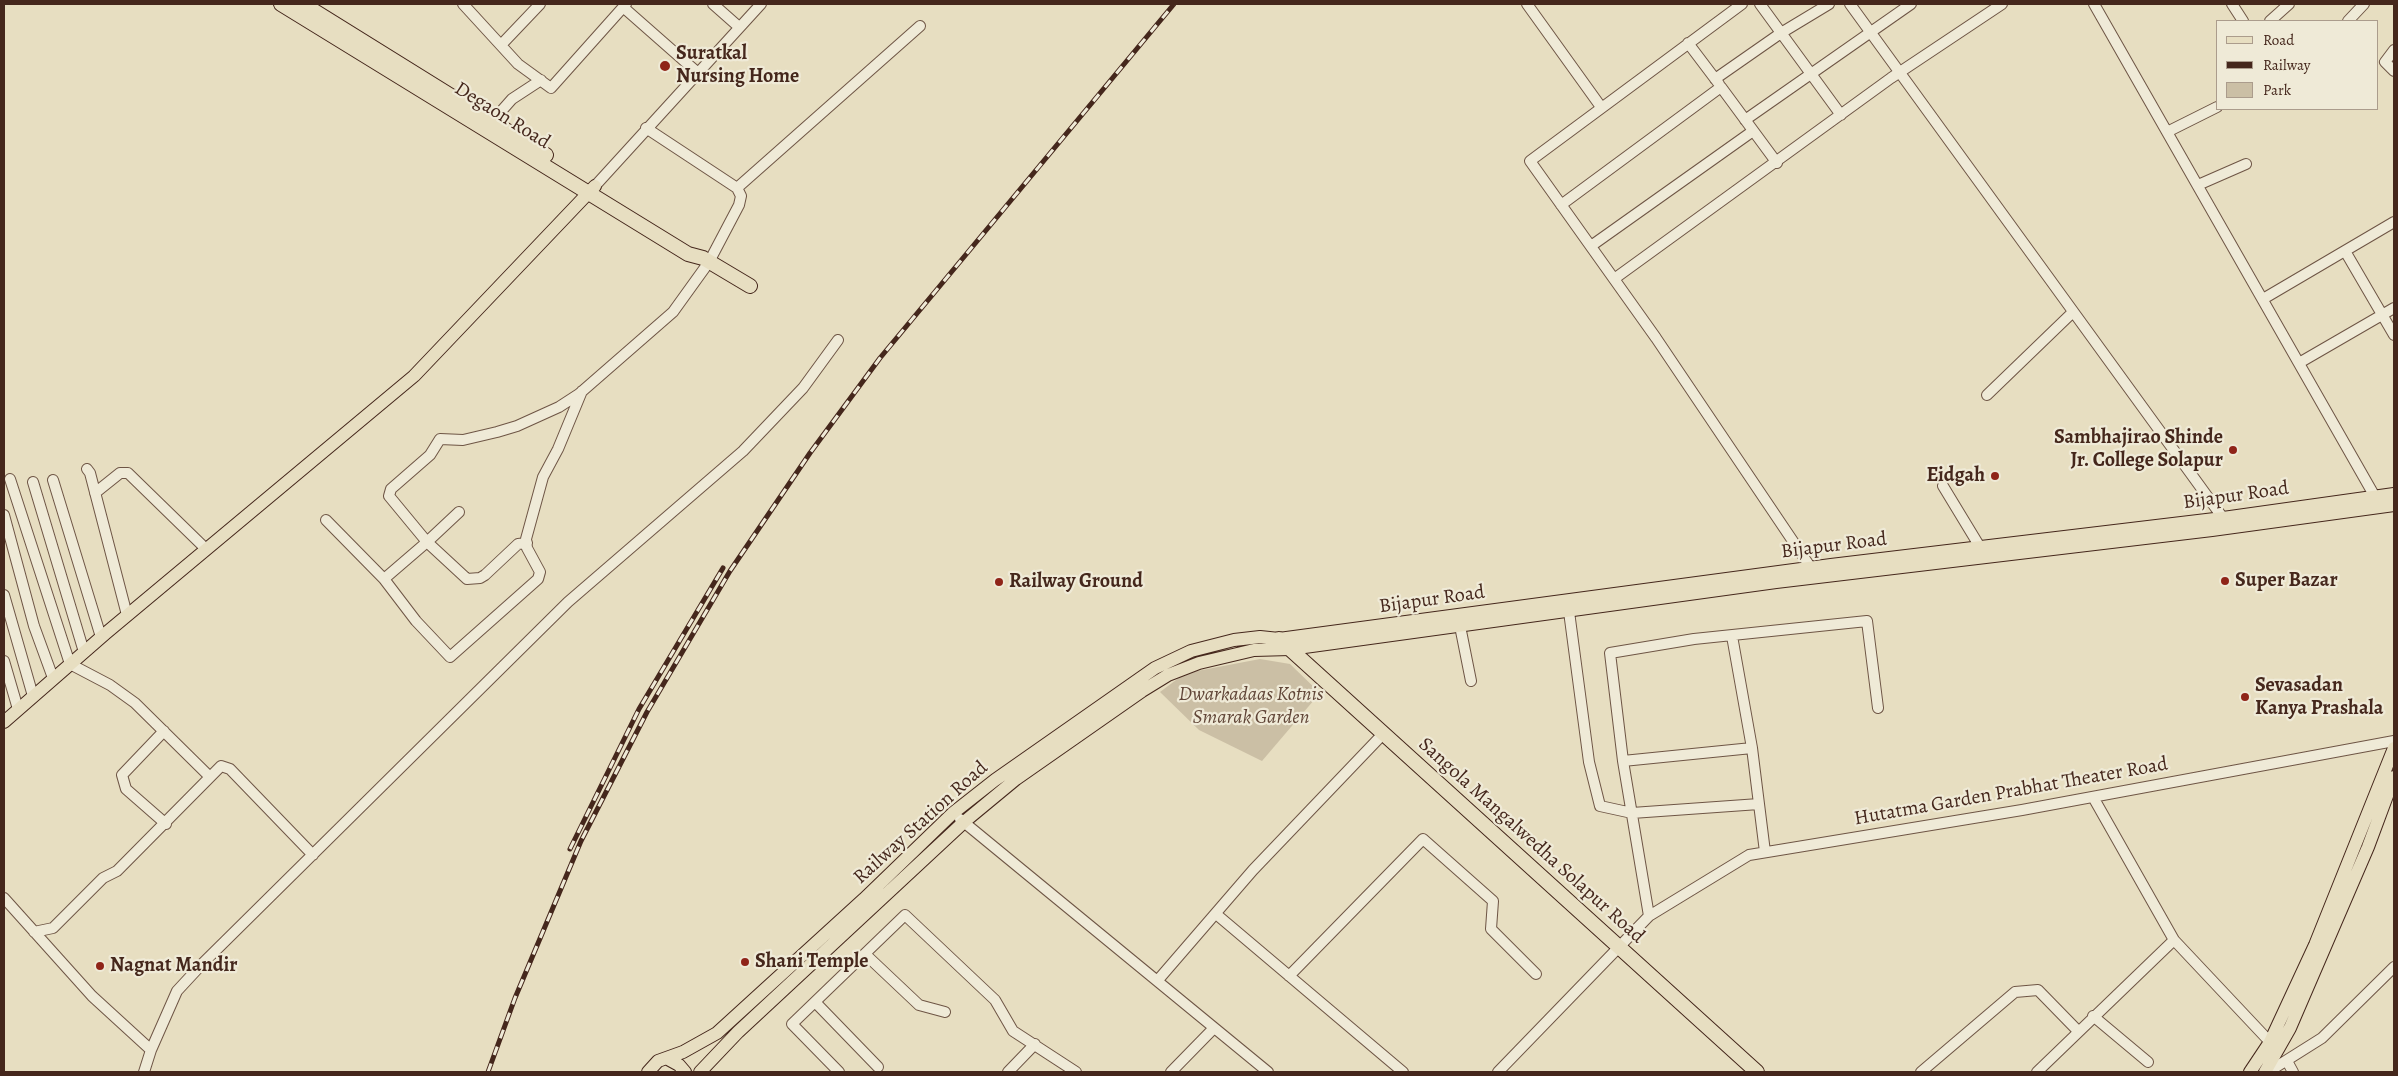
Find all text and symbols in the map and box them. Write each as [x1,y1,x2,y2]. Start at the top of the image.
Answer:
legend [2216,20,2378,110]
text: Road [2263,30,2294,50]
place label: Suratkal Nursing Home [676,42,799,89]
text: Railway [2263,55,2310,75]
marker: Suratkal Nursing Home [658,59,672,73]
street label: Degaon Road [450,77,554,155]
text: Park [2263,80,2291,100]
place label: Sambhajirao Shinde Jr. College Solapur [2054,426,2223,473]
marker: Sambhajirao Shinde Jr. College Solapur [2227,444,2239,456]
place label: Eidgah [1926,464,1985,488]
marker: Eidgah [1989,470,2001,482]
street label: Bijapur Road [2182,477,2290,515]
street label: Bijapur Road [1780,528,1888,564]
place label: Super Bazar [2235,569,2338,593]
place label: Railway Ground [1009,570,1143,594]
marker: Super Bazar [2219,575,2231,587]
marker: Railway Ground [993,576,1005,588]
street label: Bijapur Road [1378,581,1486,619]
place label: Sevasadan Kanya Prashala [2255,674,2383,721]
park label: Dwarkadaas Kotnis Smarak Garden [1178,683,1324,730]
marker: Sevasadan Kanya Prashala [2239,691,2251,703]
street label: Sangola Mangalwedha Solapur Road [1413,733,1649,949]
street label: Hutatma Garden Prabhat Theater Road [1852,753,2170,831]
street label: Railway Station Road [849,756,993,890]
place label: Shani Temple [755,950,868,974]
place label: Nagnat Mandir [110,954,237,978]
marker: Shani Temple [739,956,751,968]
marker: Nagnat Mandir [94,960,106,972]

